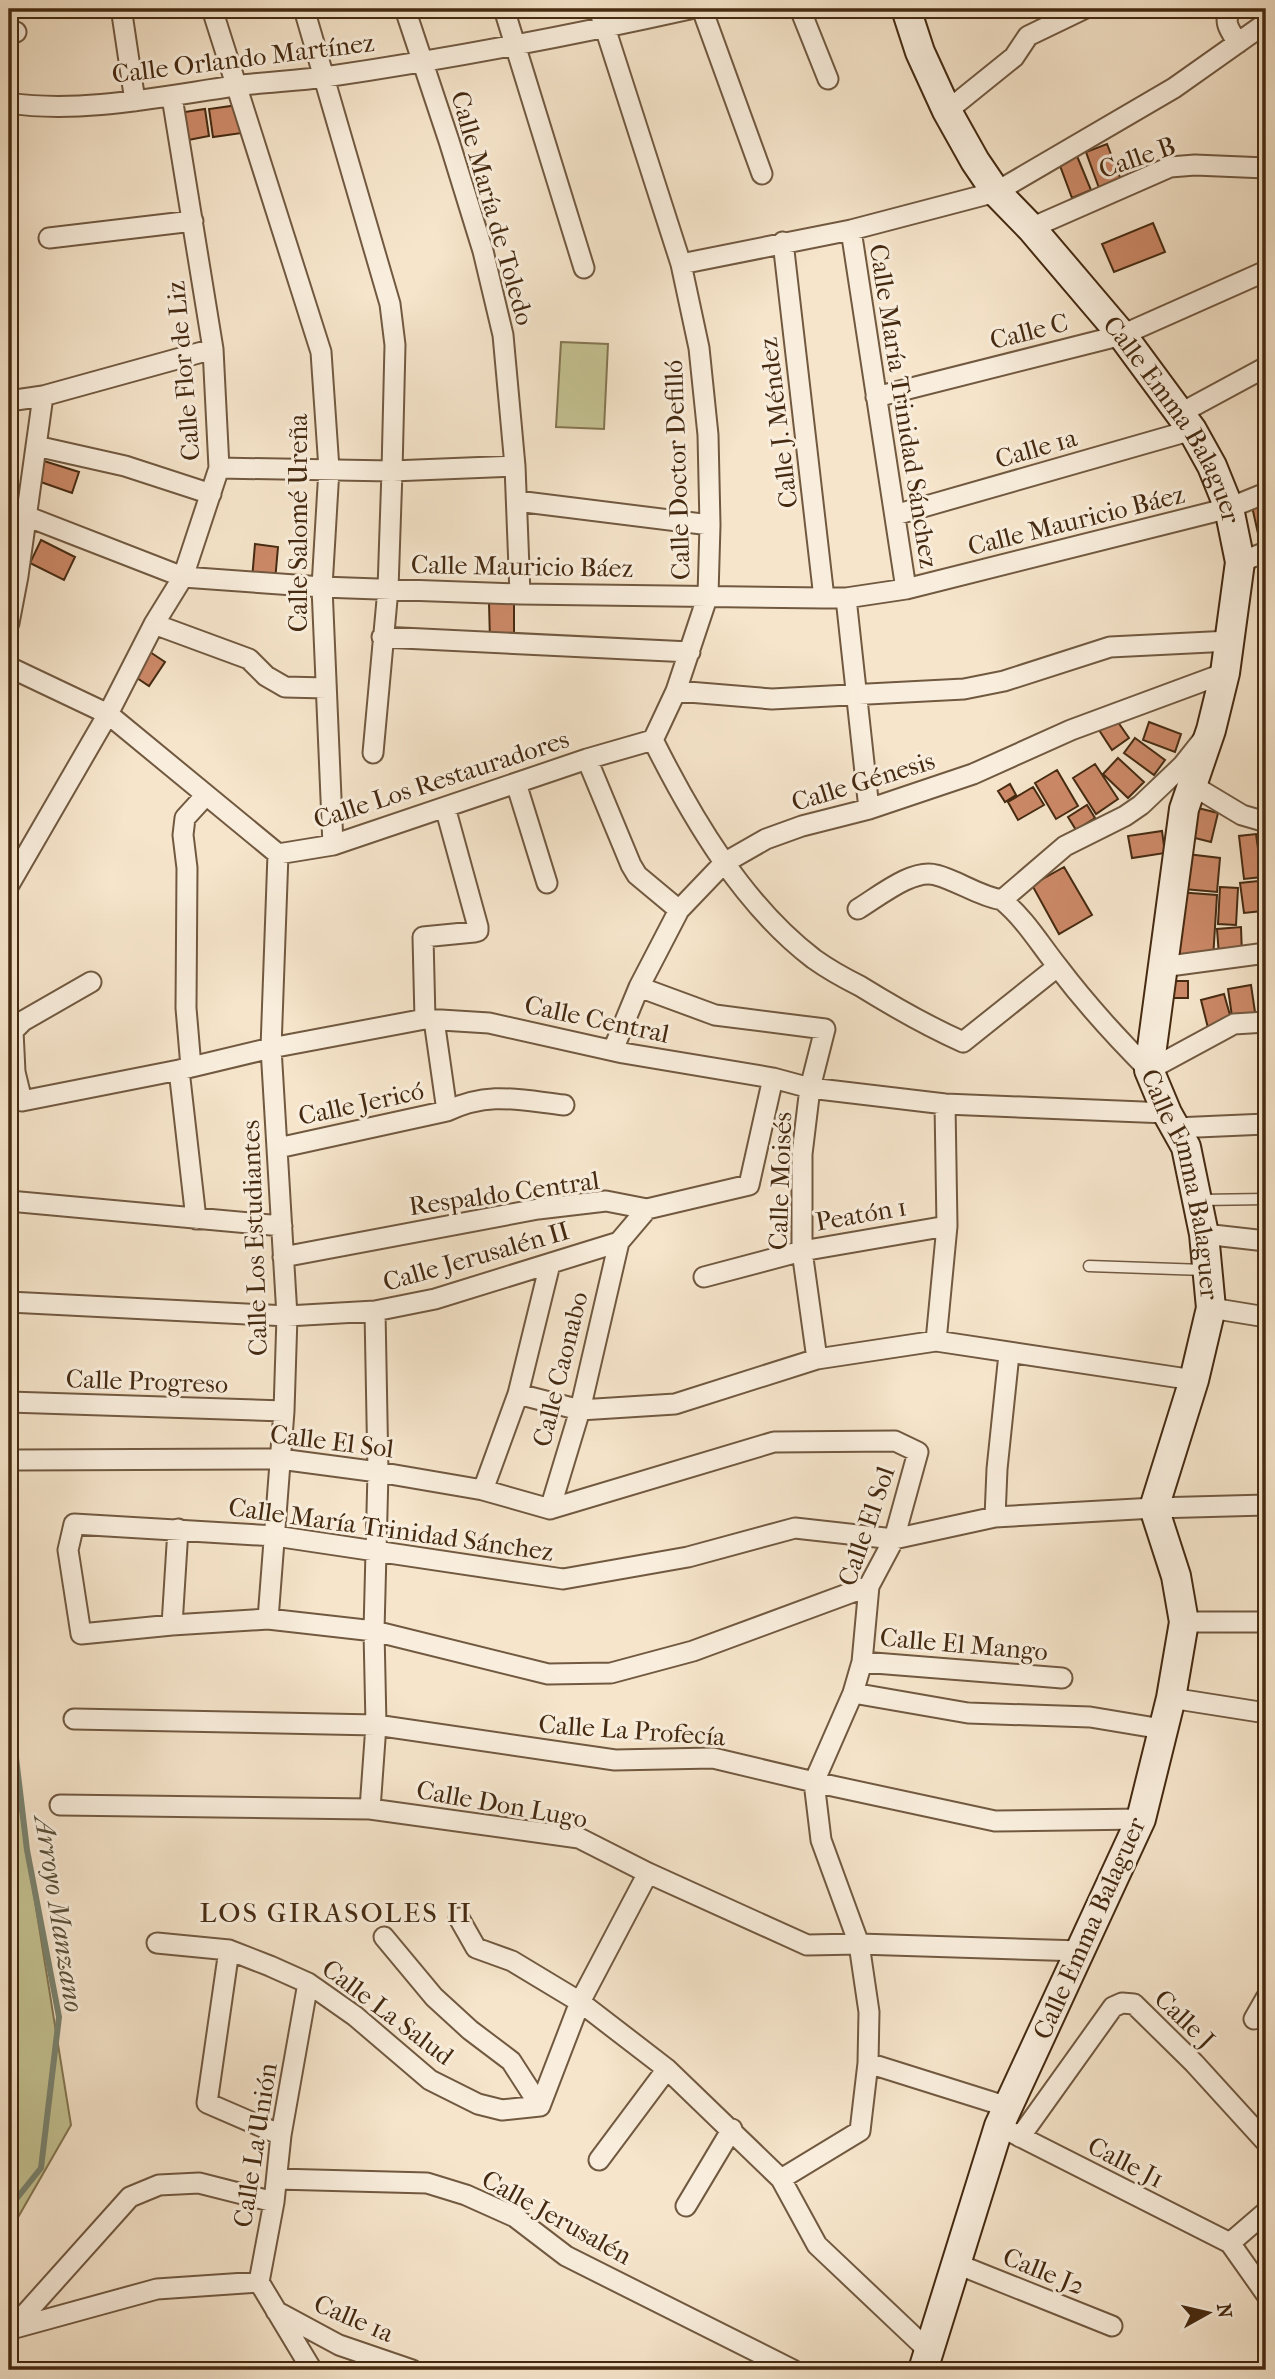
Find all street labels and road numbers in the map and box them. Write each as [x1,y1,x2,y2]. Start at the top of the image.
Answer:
street label: Calle Orlando Martínez [110,27,376,90]
street label: Calle María de Toledo [444,87,541,329]
street label: Calle B [1095,130,1180,185]
street label: Calle María Trinidad Sánchez [863,242,944,570]
street label: Calle Flor de Liz [160,280,207,462]
street label: Calle C [987,307,1072,356]
street label: Calle Emma Balaguer [1097,310,1247,526]
street label: Calle J. Méndez [753,336,804,510]
street label: Calle Doctor Defilló [658,359,697,581]
street label: Calle Salomé Ureña [283,413,314,632]
street label: Calle 1a [992,422,1081,475]
street label: Calle Mauricio Báez [965,479,1188,562]
street label: Calle Mauricio Báez [411,549,633,584]
street label: Calle Los Restauradores [309,724,573,835]
street label: Calle Génesis [788,745,939,818]
street label: Calle Central [522,989,672,1050]
street label: Calle Emma Balaguer [1134,1065,1225,1301]
street label: Calle Jericó [296,1075,427,1132]
street label: Calle Moisés [763,1111,798,1251]
street label: Calle Los Estudiantes [235,1119,274,1357]
street label: Respaldo Central [407,1165,601,1222]
street label: Peatón 1 [813,1191,909,1238]
street label: Calle Jerusalén II [379,1215,573,1298]
street label: Calle Caonabo [526,1288,595,1450]
street label: Calle Progreso [65,1363,229,1400]
street label: Calle El Sol [268,1419,396,1464]
street label: Calle El Sol [832,1462,901,1590]
street label: Calle María Trinidad Sánchez [226,1491,555,1568]
street label: Calle El Mango [879,1622,1049,1667]
street label: Calle La Profecía [537,1709,727,1753]
street label: Calle Don Lugo [414,1774,590,1835]
street label: Calle Emma Balaguer [1027,1812,1152,2044]
street label: Calle La Salud [316,1953,460,2072]
street label: Calle J [1148,1983,1221,2056]
street label: Calle La Unión [227,2060,284,2230]
street label: Calle J1 [1083,2130,1169,2195]
street label: Calle Jerusalén [476,2163,637,2271]
street label: Calle J2 [998,2241,1089,2302]
street label: Calle 1a [309,2288,399,2349]

